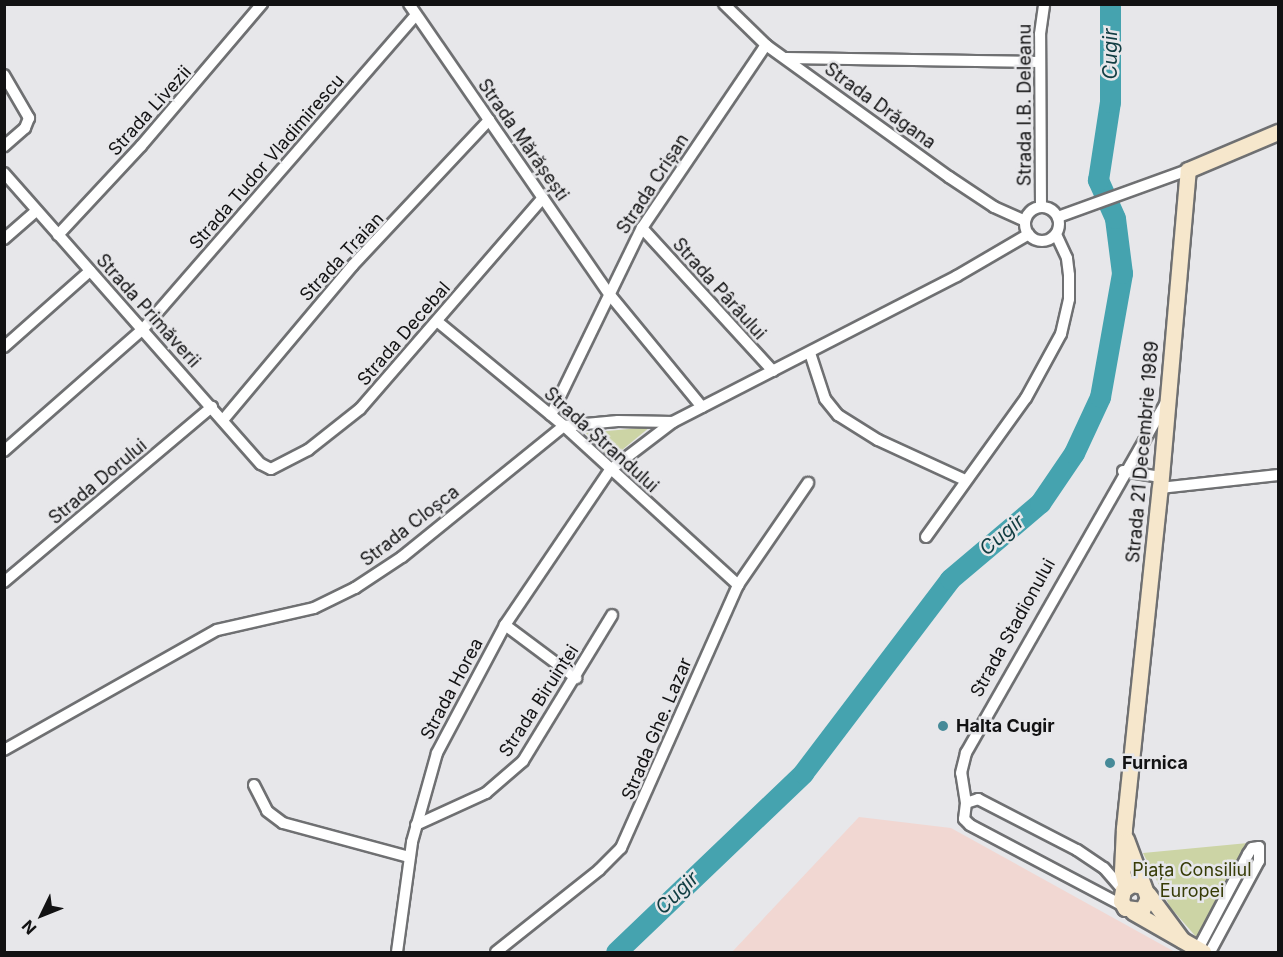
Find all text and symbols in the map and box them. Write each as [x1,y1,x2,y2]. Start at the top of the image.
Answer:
street label: Strada I.B. Deleanu [1014,24,1036,186]
water label: Cugir [1098,28,1122,80]
street label: Strada Drăgana [820,58,940,154]
street label: Strada Livezii [104,62,196,160]
street label: Strada Tudor Vladimirescu [185,70,349,254]
street label: Strada Mărășești [473,75,573,205]
street label: Strada Crișan [613,130,693,238]
street label: Strada Traian [296,208,388,306]
street label: Strada Pârâului [668,234,770,344]
street label: Strada Primăverii [91,250,205,372]
street label: Strada Decebal [353,278,455,390]
street label: Strada 21 Decembrie 1989 [1123,340,1163,564]
street label: Strada Ștrandului [539,383,663,497]
street label: Strada Dorului [45,435,151,529]
street label: Strada Cloșca [357,481,463,571]
water label: Cugir [975,509,1029,561]
street label: Strada Stadionului [966,555,1060,701]
street label: Strada Horea [416,635,488,743]
street label: Strada Biruinței [495,641,583,761]
street label: Strada Ghe. Lazar [617,655,697,803]
place label: Halta Cugir [956,715,1055,737]
marker: Halta Cugir [934,717,952,735]
place label: Furnica [1122,752,1188,774]
marker: Furnica [1103,756,1117,770]
park label: Piața Consiliul Europei [1132,860,1252,902]
water label: Cugir [650,867,704,919]
north arrow [12,885,72,945]
text: N [17,916,40,939]

